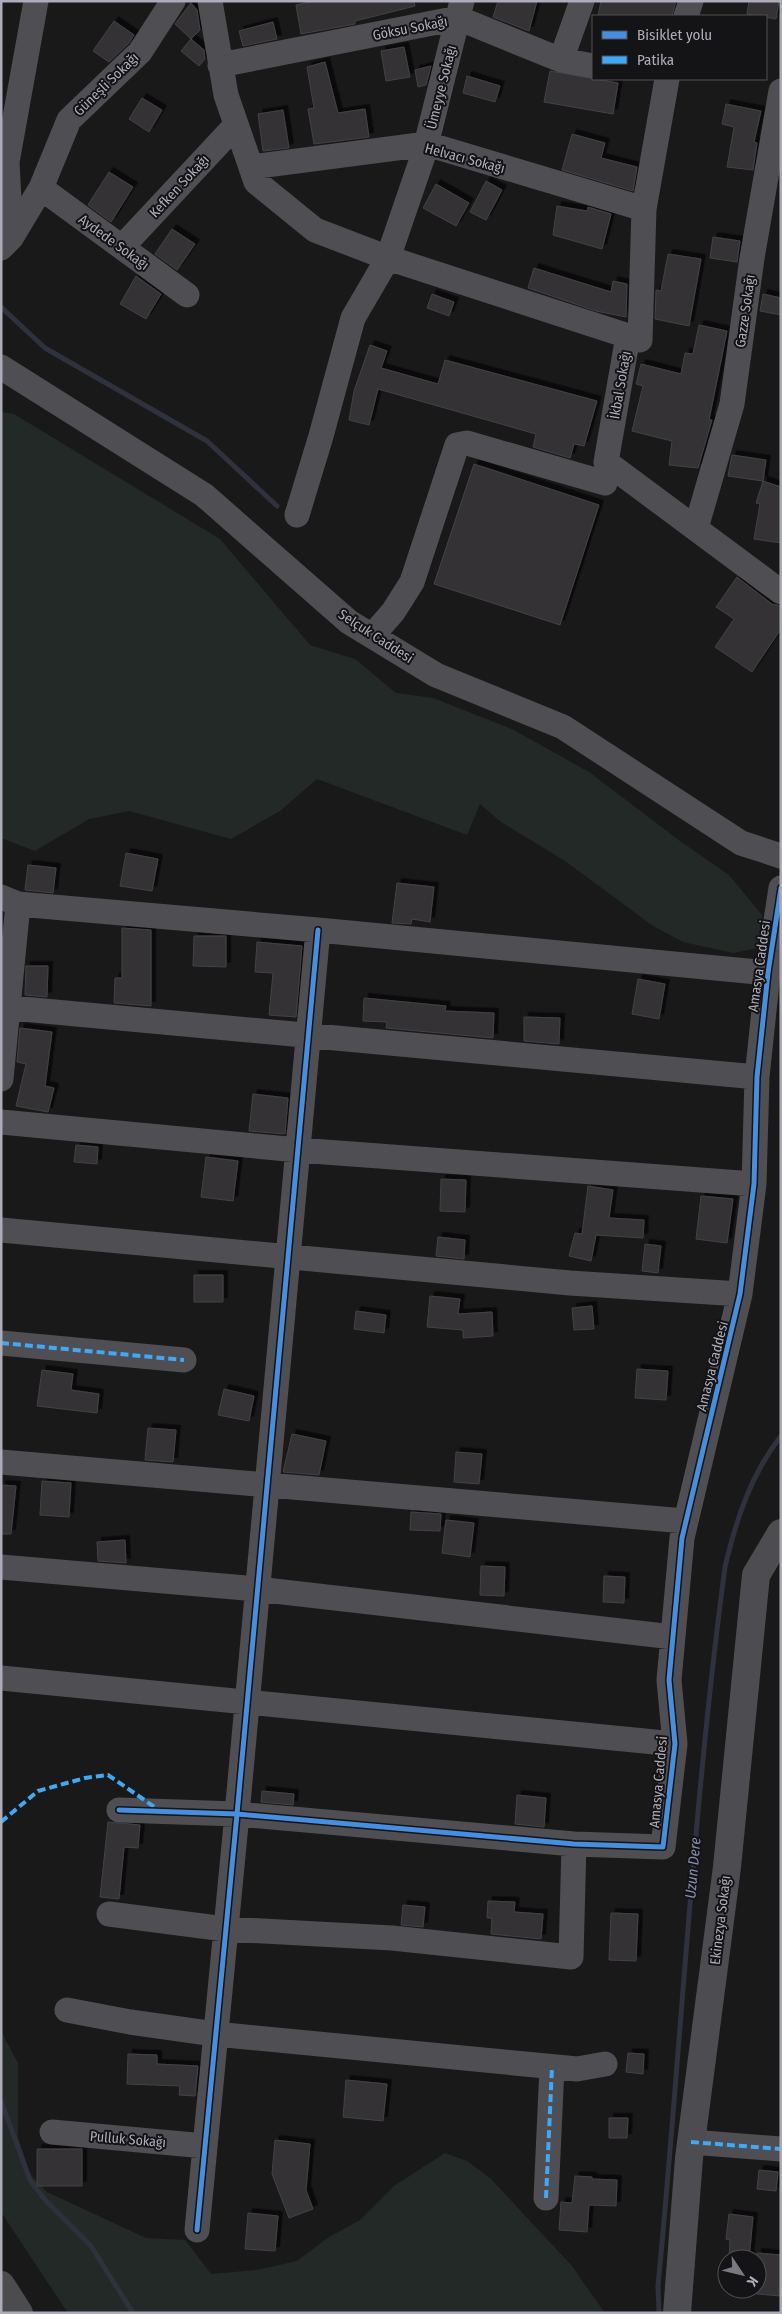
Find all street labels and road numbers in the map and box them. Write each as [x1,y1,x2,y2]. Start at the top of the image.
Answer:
street label: Göksu Sokağı [371,13,449,44]
street label: Ümeyye Sokağı [422,43,460,131]
street label: Güneşli Sokağı [70,49,142,120]
street label: Helvacı Sokağı [423,140,507,177]
street label: Kefken Sokağı [146,151,213,221]
street label: Aydede Sokağı [75,211,152,274]
street label: Gazze Sokağı [732,273,759,349]
street label: İkbal Sokağı [606,350,635,420]
street label: Selçuk Caddesi [335,606,416,667]
street label: Amasya Caddesi [745,919,774,1013]
street label: Amasya Caddesi [693,1319,732,1413]
street label: Amasya Caddesi [646,1735,671,1829]
street label: Ekinezya Sokağı [707,1874,734,1966]
street label: Pulluk Sokağı [89,2128,167,2151]

